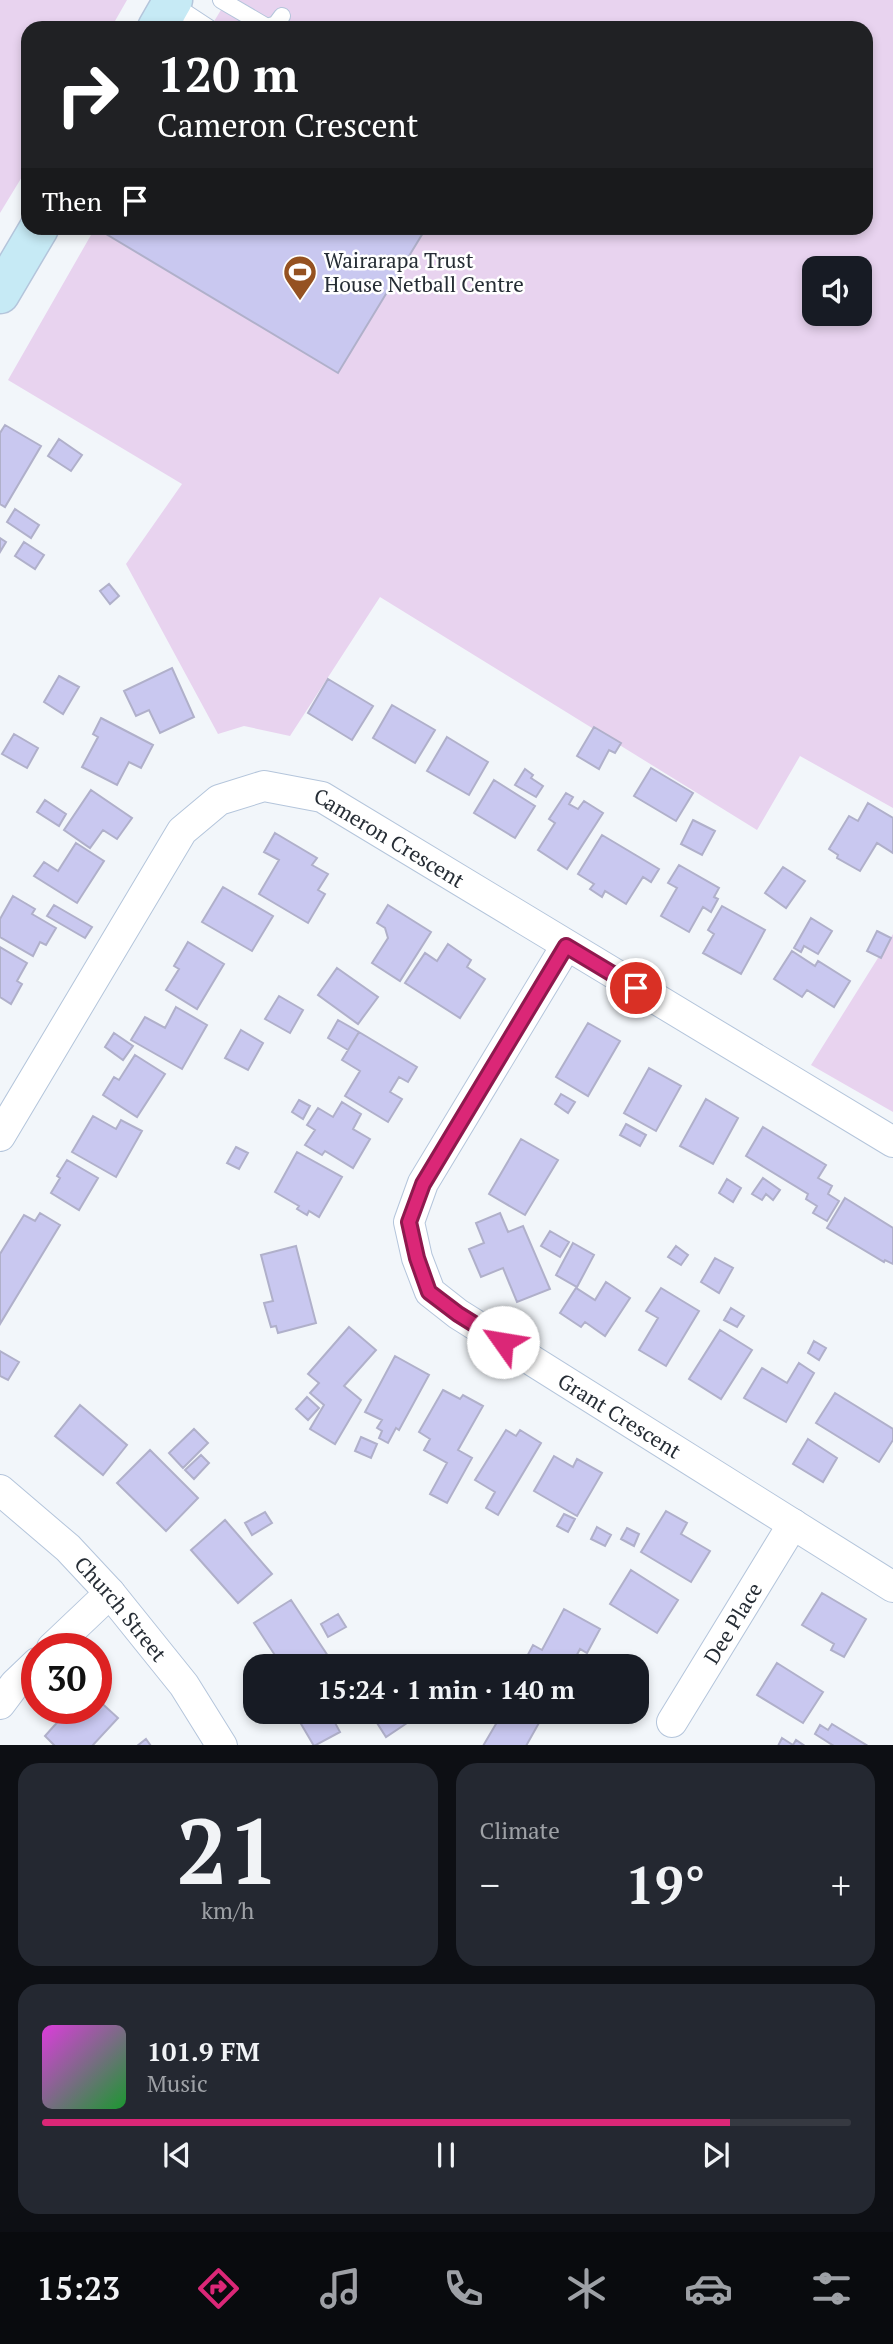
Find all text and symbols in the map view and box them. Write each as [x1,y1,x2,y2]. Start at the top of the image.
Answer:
text: 120 m [157,41,299,106]
icon: right [42,49,133,140]
text: Cameron Crescent [157,104,418,146]
icon: arrive [116,182,154,220]
text: Then [42,184,102,218]
place label: Wairarapa Trust House Netball Centre [324,246,524,298]
sports icon: Wairarapa Trust House Netball Centre [281,253,319,302]
map controls [802,256,872,326]
button: sound [802,256,872,326]
street label: Cameron Crescent [312,782,470,894]
pin [606,958,666,1018]
icon: arrive [617,969,655,1007]
position arrow [466,1305,540,1379]
street label: Grant Crescent [553,1366,687,1465]
street label: Church Street [69,1550,174,1667]
street label: Dee Place [697,1577,768,1669]
speed limit sign: 30 [21,1633,112,1724]
text: 15:24 · 1 min · 140 m [317,1672,575,1706]
text: 21 [176,1789,279,1910]
text: Climate [480,1815,560,1846]
text: 19° [625,1850,705,1919]
text: − [480,1860,500,1910]
text: + [831,1860,851,1910]
text: km/h [201,1895,254,1926]
text: 101.9 FM [147,2034,260,2068]
text: Music [147,2068,208,2099]
icon: previous [158,2136,196,2174]
icon: pause [427,2136,465,2174]
icon: next [697,2136,735,2174]
icon: directions [194,2264,243,2313]
icon: music [316,2264,365,2313]
icon: phone [439,2264,488,2313]
icon: climate [562,2264,611,2313]
icon: car [684,2264,733,2313]
icon: filters [807,2264,856,2313]
text: 15:23 [37,2267,120,2309]

